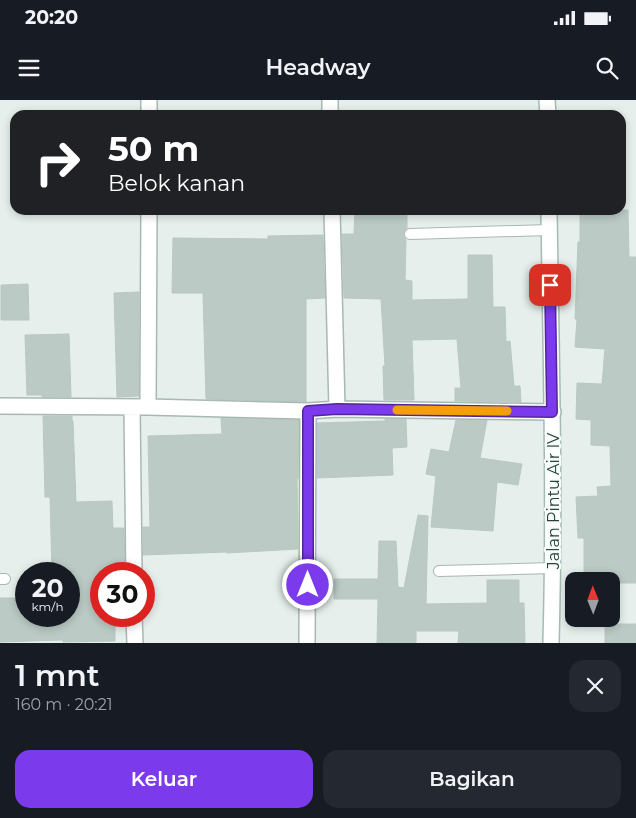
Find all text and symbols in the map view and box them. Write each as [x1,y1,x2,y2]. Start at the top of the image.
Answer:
text: 20:20 [25,6,78,29]
icon: menu [15,54,43,82]
text: Headway [265,54,371,81]
icon: search [593,54,621,82]
text: 50 m [108,127,199,170]
icon: right [25,130,90,195]
text: Belok kanan [108,170,245,197]
pin [529,264,571,306]
icon: arrive [536,271,564,299]
street label: Jalan Pintu Air IV [544,432,563,570]
position arrow [281,558,333,610]
speed limit sign: 30 [90,562,155,627]
north arrow [565,572,620,628]
map controls [565,572,620,627]
text: 20 [32,573,63,603]
text: km/h [31,599,64,614]
text: 1 mnt [15,657,100,694]
button: close [569,660,621,712]
text: 160 m · 20:21 [15,695,113,714]
button: Keluar [15,750,313,808]
button: Bagikan [323,750,621,808]

